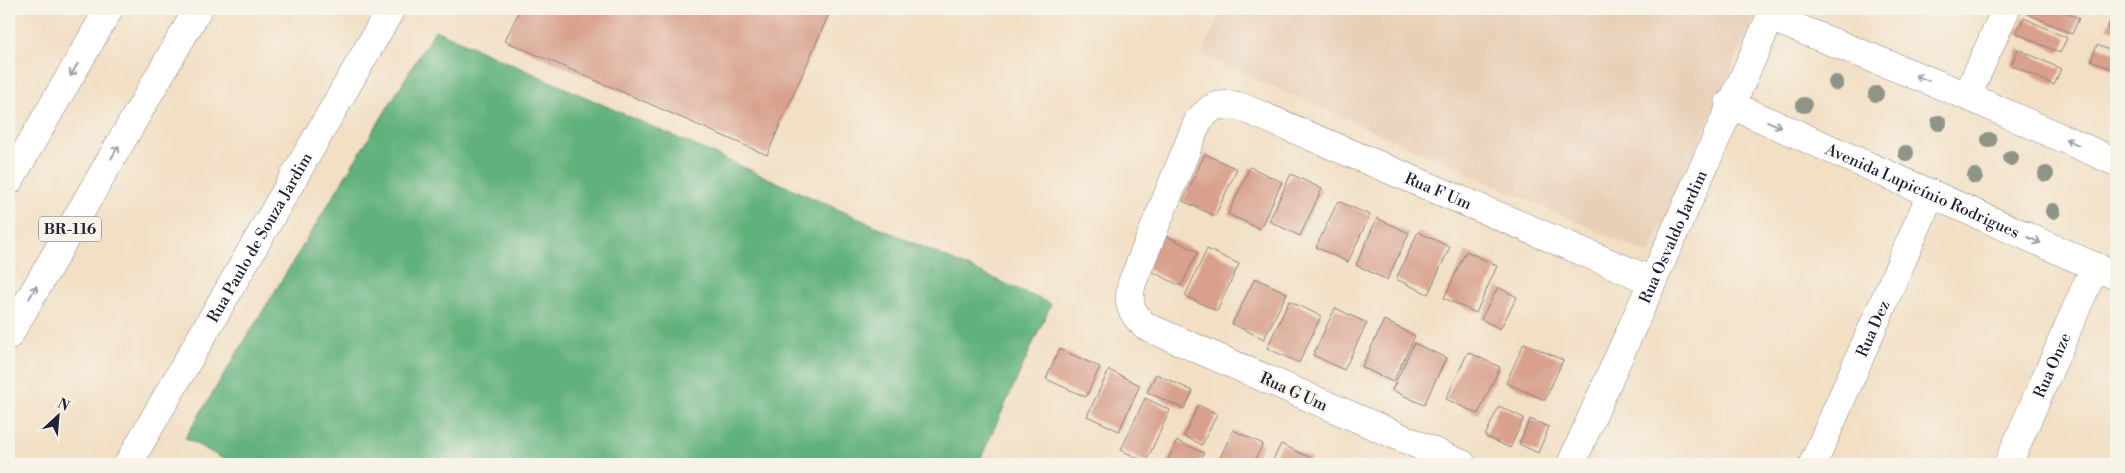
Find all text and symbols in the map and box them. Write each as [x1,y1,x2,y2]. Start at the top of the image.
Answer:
one-way arrow [68,62,78,77]
one-way arrow [1915,73,1930,82]
one-way arrow [1766,120,1781,129]
one-way arrow [2065,137,2080,147]
street label: Avenida Lupicínio Rodrigues [1821,139,2022,243]
one-way arrow [110,144,120,159]
street label: Rua Paulo de Souza Jardim [203,149,317,326]
street label: Rua Osvaldo Jardim [1635,167,1712,307]
street label: Rua F Um [1401,168,1475,214]
road number: BR-116 [39,216,101,242]
one-way arrow [2026,235,2041,245]
one-way arrow [29,286,39,300]
street label: Rua Dez [1852,297,1894,360]
street label: Rua Onze [2029,330,2075,401]
street label: Rua G Um [1257,368,1331,416]
north arrow [32,390,82,440]
text: N [54,395,72,416]

